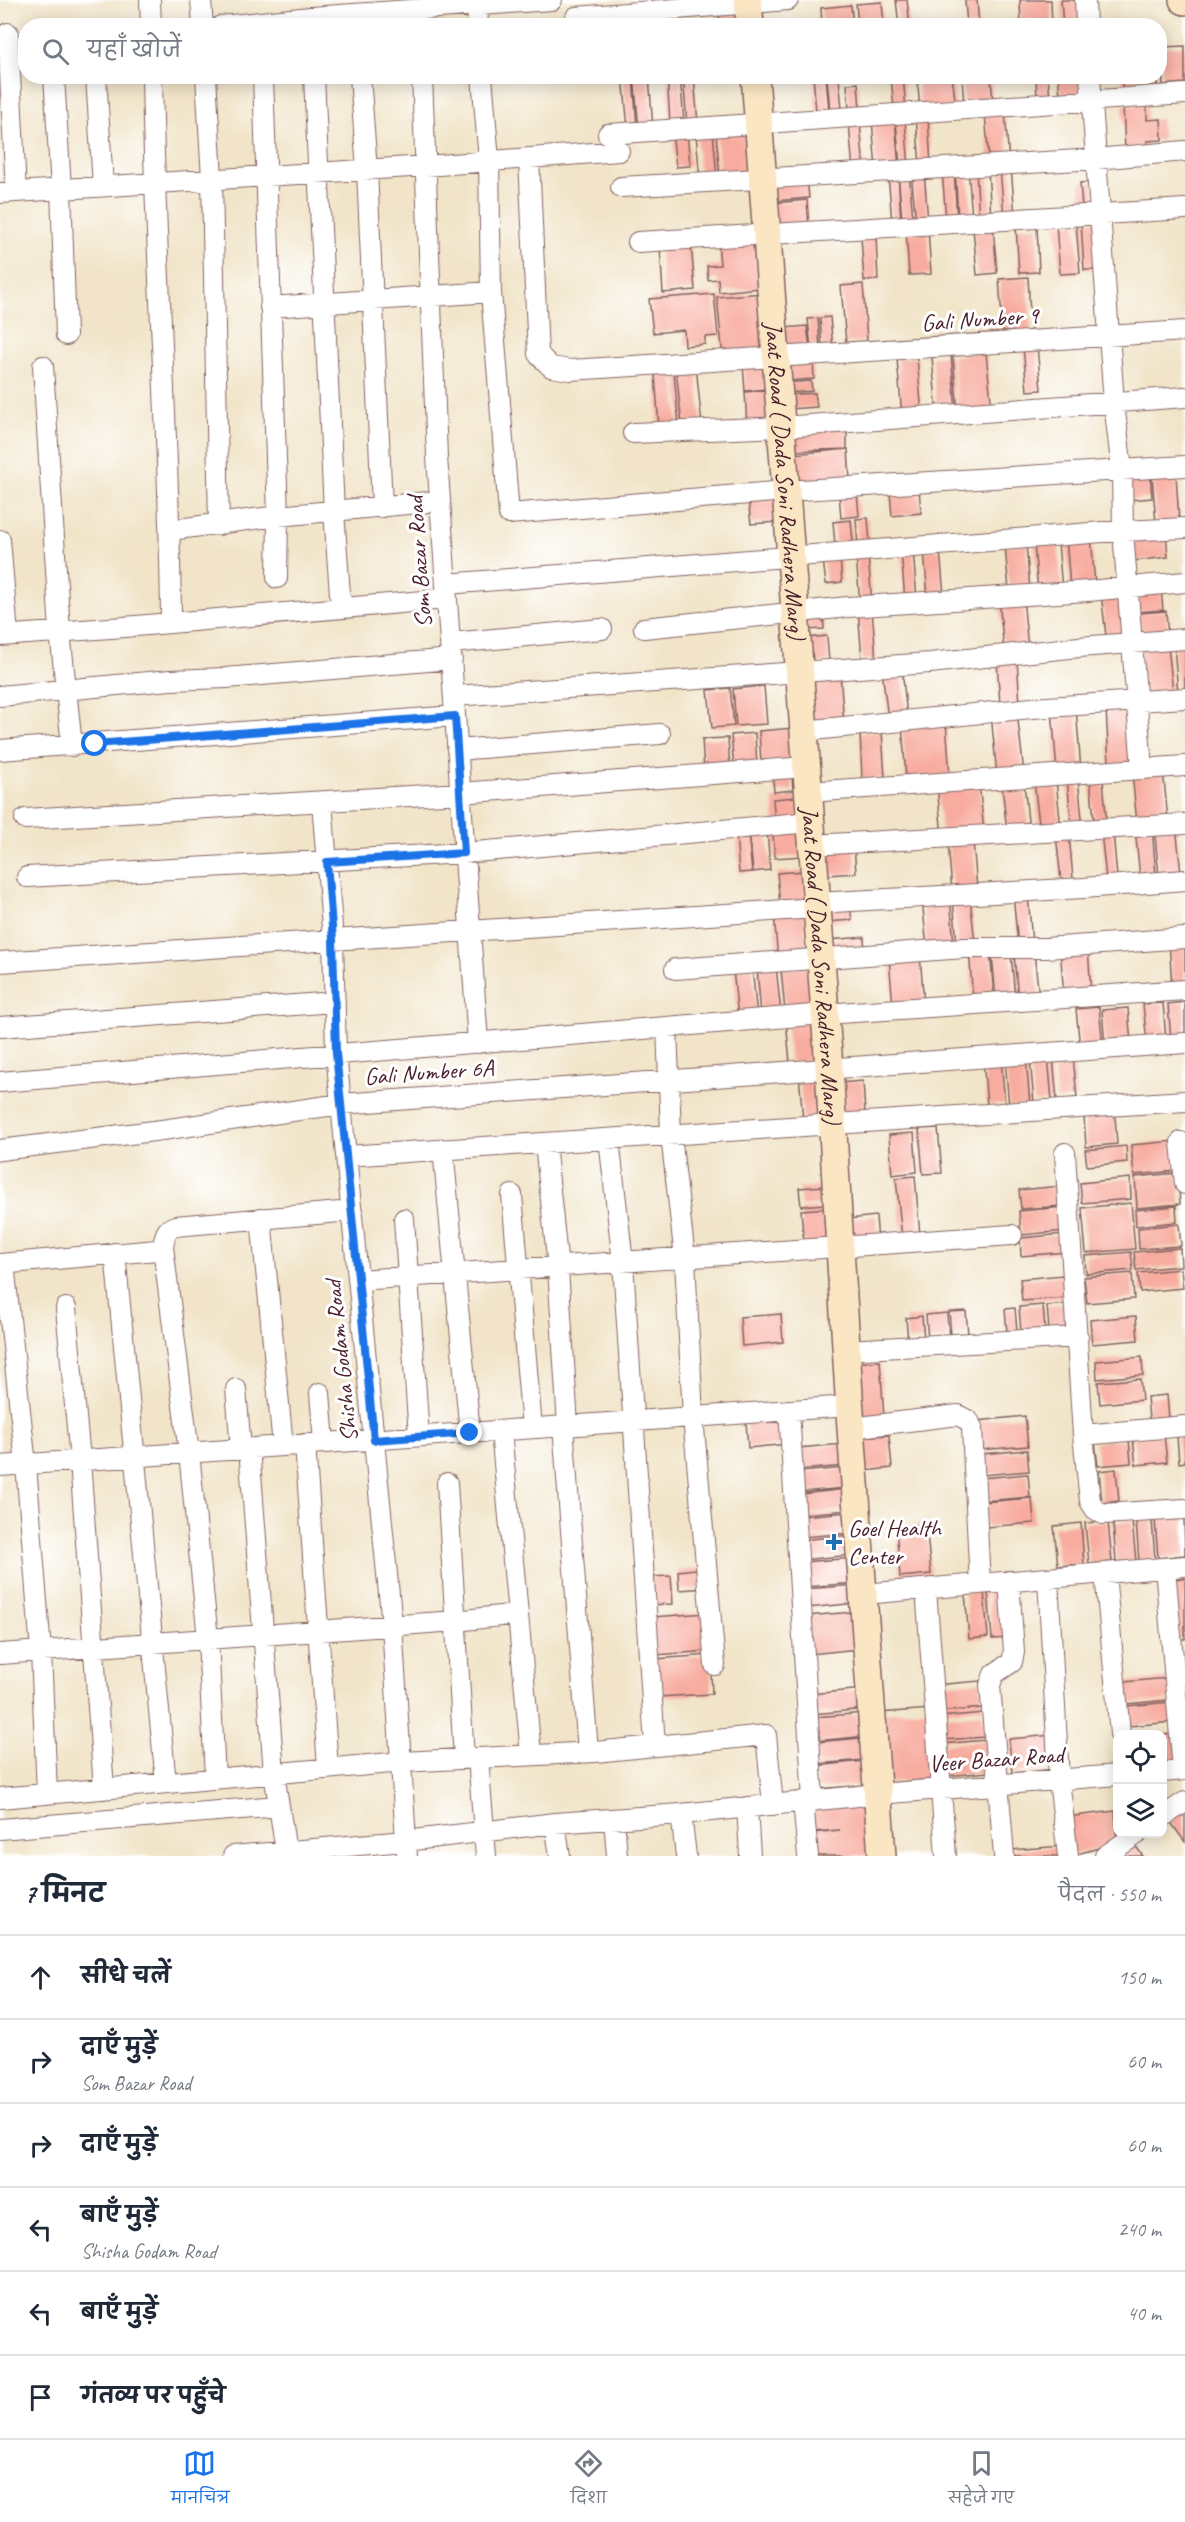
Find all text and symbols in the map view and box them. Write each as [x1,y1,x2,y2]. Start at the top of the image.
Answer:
search box [18,18,1167,84]
icon: search [39,35,72,68]
text: यहाँ खोजें [87,36,181,64]
street label: Gali Number 9 [921,300,1042,338]
street label: Jaat Road ( Dada Soni Radhera Marg) [758,320,812,642]
street label: Som Bazar Road [399,491,439,629]
route start [81,730,107,756]
street label: Jaat Road ( Dada Soni Radhera Marg) [795,805,848,1126]
street label: Gali Number 6A [364,1052,495,1091]
street label: Shisha Godam Road [317,1275,364,1443]
route end [456,1419,482,1445]
place label: Goel Health Center [848,1513,943,1571]
marker: Goel Health Center [825,1533,843,1551]
map controls [1113,1730,1167,1838]
button: locate [1113,1730,1167,1784]
street label: Veer Bazar Road [928,1739,1068,1779]
button: layers [1113,1784,1167,1838]
text: 7 मिनट [24,1877,105,1910]
text: पैदल · 550 m [1058,1882,1161,1907]
icon: ahead [24,1961,57,1994]
text: सीधे चलें [81,1962,171,1990]
text: 150 m [1118,1965,1161,1990]
text: दाएँ मुड़ें [81,2033,157,2061]
icon: right [24,2045,57,2078]
text: 60 m [1127,2049,1161,2074]
text: Som Bazar Road [81,2071,191,2096]
icon: right [24,2129,57,2162]
text: दाएँ मुड़ें [81,2130,157,2158]
text: 60 m [1127,2133,1161,2158]
text: बाएँ मुड़ें [81,2201,158,2229]
icon: left [24,2213,57,2246]
text: 240 m [1118,2217,1161,2242]
text: Shisha Godam Road [81,2239,216,2264]
icon: left [24,2297,57,2330]
text: बाएँ मुड़ें [81,2298,158,2326]
text: 40 m [1127,2301,1161,2326]
icon: arrive [24,2381,57,2414]
text: गंतव्य पर पहुँचे [81,2382,225,2410]
tab: मानचित्र [171,2447,229,2515]
tab: दिशा [571,2447,607,2515]
tab: सहेजे गए [948,2447,1014,2515]

